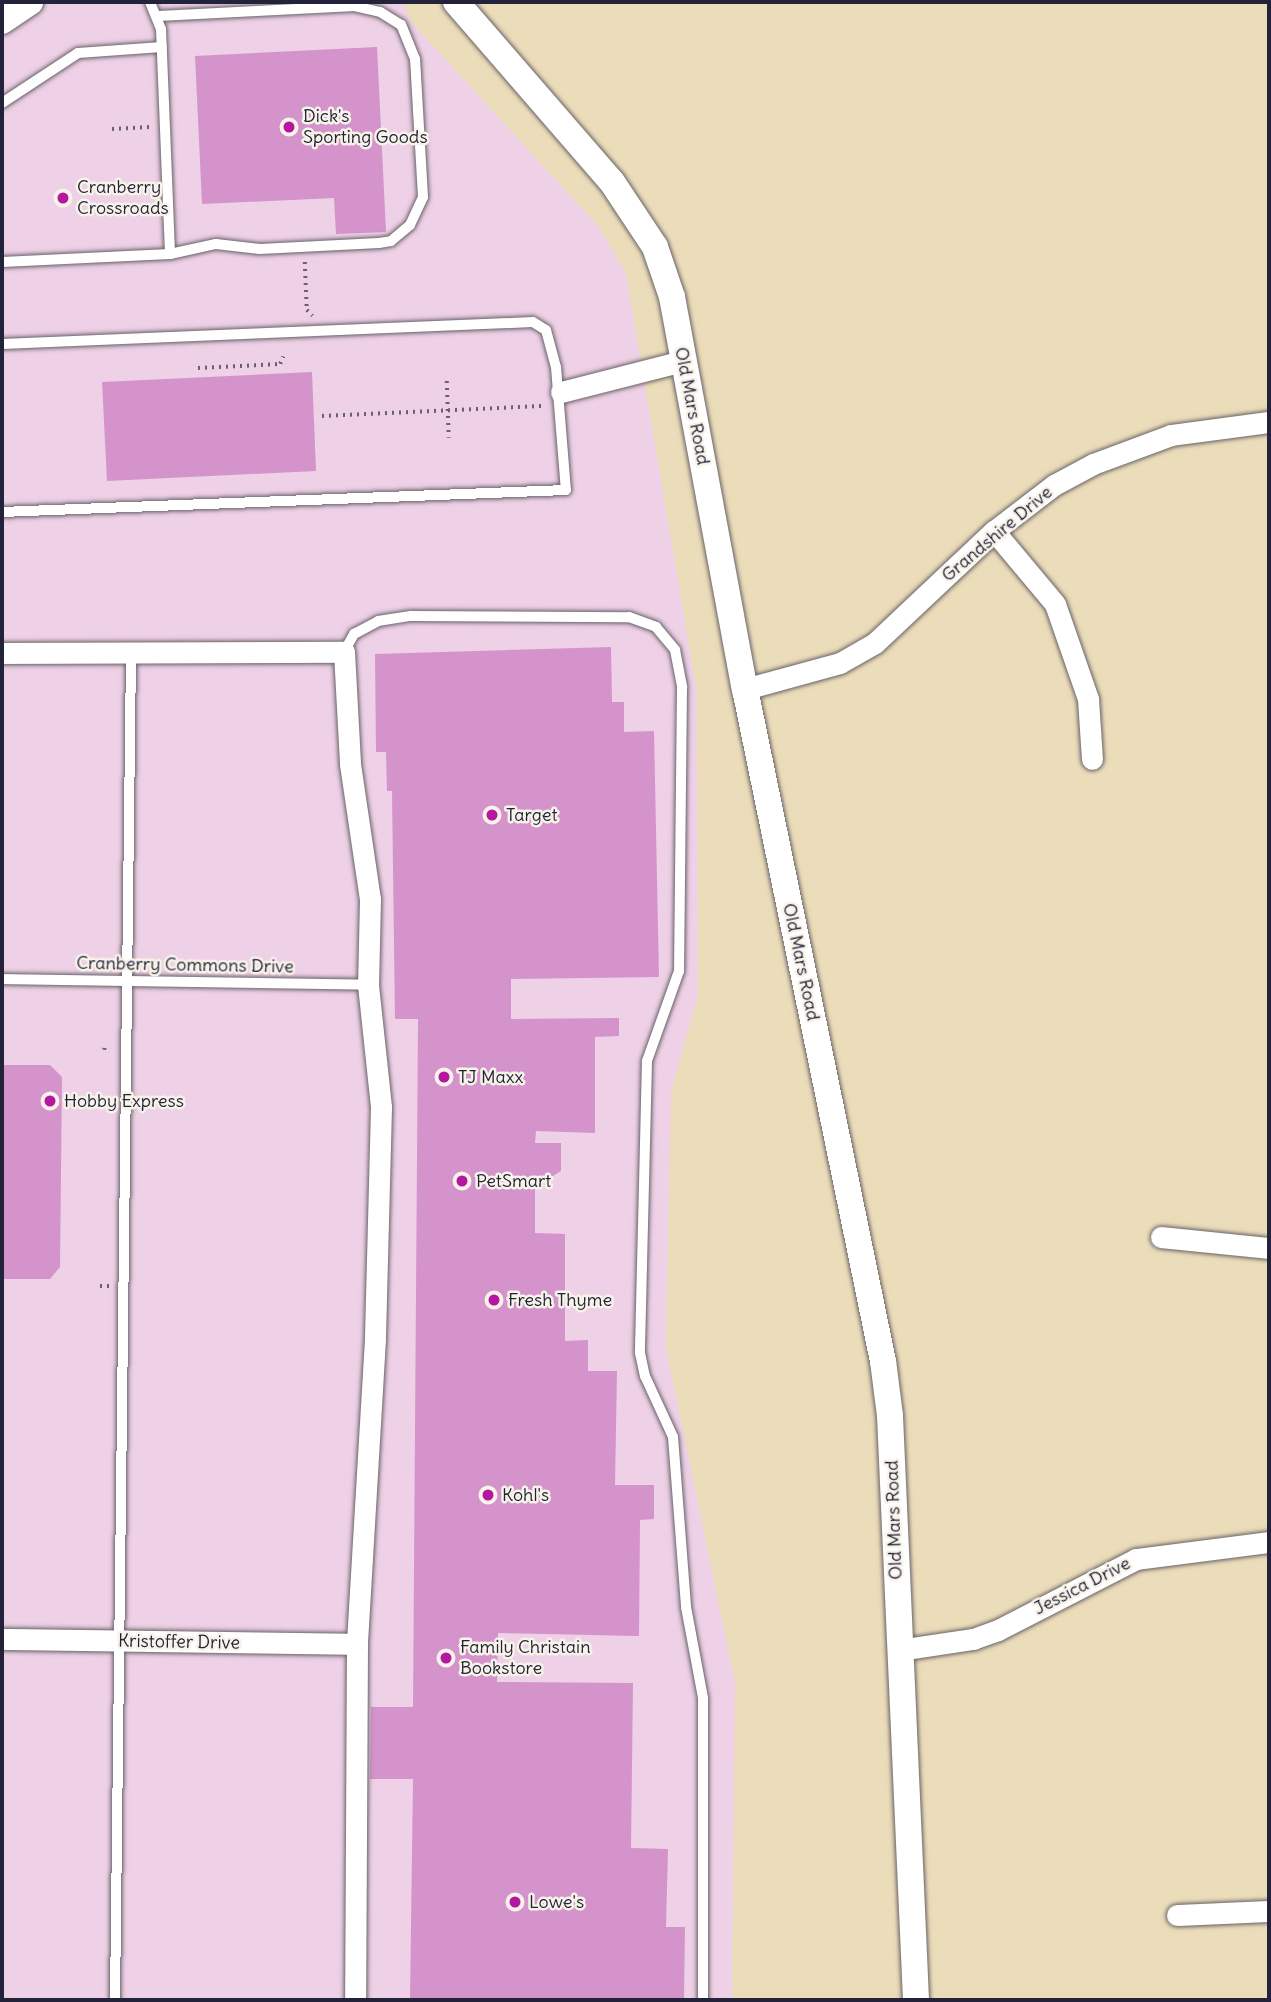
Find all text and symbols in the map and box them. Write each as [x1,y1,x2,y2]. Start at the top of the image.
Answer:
place label: Dick's Sporting Goods [303,106,428,148]
marker: Dick's Sporting Goods [281,119,297,135]
place label: Cranberry Crossroads [77,177,169,220]
marker: Cranberry Crossroads [55,190,71,206]
street label: Old Mars Road [670,345,714,467]
street label: Grandshire Drive [937,482,1057,586]
place label: Target [506,804,557,826]
marker: Target [484,807,500,823]
street label: Old Mars Road [778,901,824,1023]
street label: Cranberry Commons Drive [76,952,294,978]
place label: TJ Maxx [458,1066,523,1088]
marker: TJ Maxx [436,1069,452,1085]
place label: Hobby Express [64,1090,184,1112]
marker: Hobby Express [42,1093,58,1109]
place label: PetSmart [476,1170,551,1192]
marker: PetSmart [454,1173,470,1189]
place label: Fresh Thyme [508,1289,612,1311]
marker: Fresh Thyme [486,1292,502,1308]
street label: Old Mars Road [881,1460,907,1580]
place label: Kohl's [502,1484,549,1506]
marker: Kohl's [480,1487,496,1503]
street label: Jessica Drive [1030,1552,1134,1620]
street label: Kristoffer Drive [118,1630,240,1654]
place label: Family Christain Bookstore [460,1637,591,1680]
marker: Family Christain Bookstore [438,1650,454,1666]
place label: Lowe's [529,1891,584,1913]
marker: Lowe's [507,1894,523,1910]

